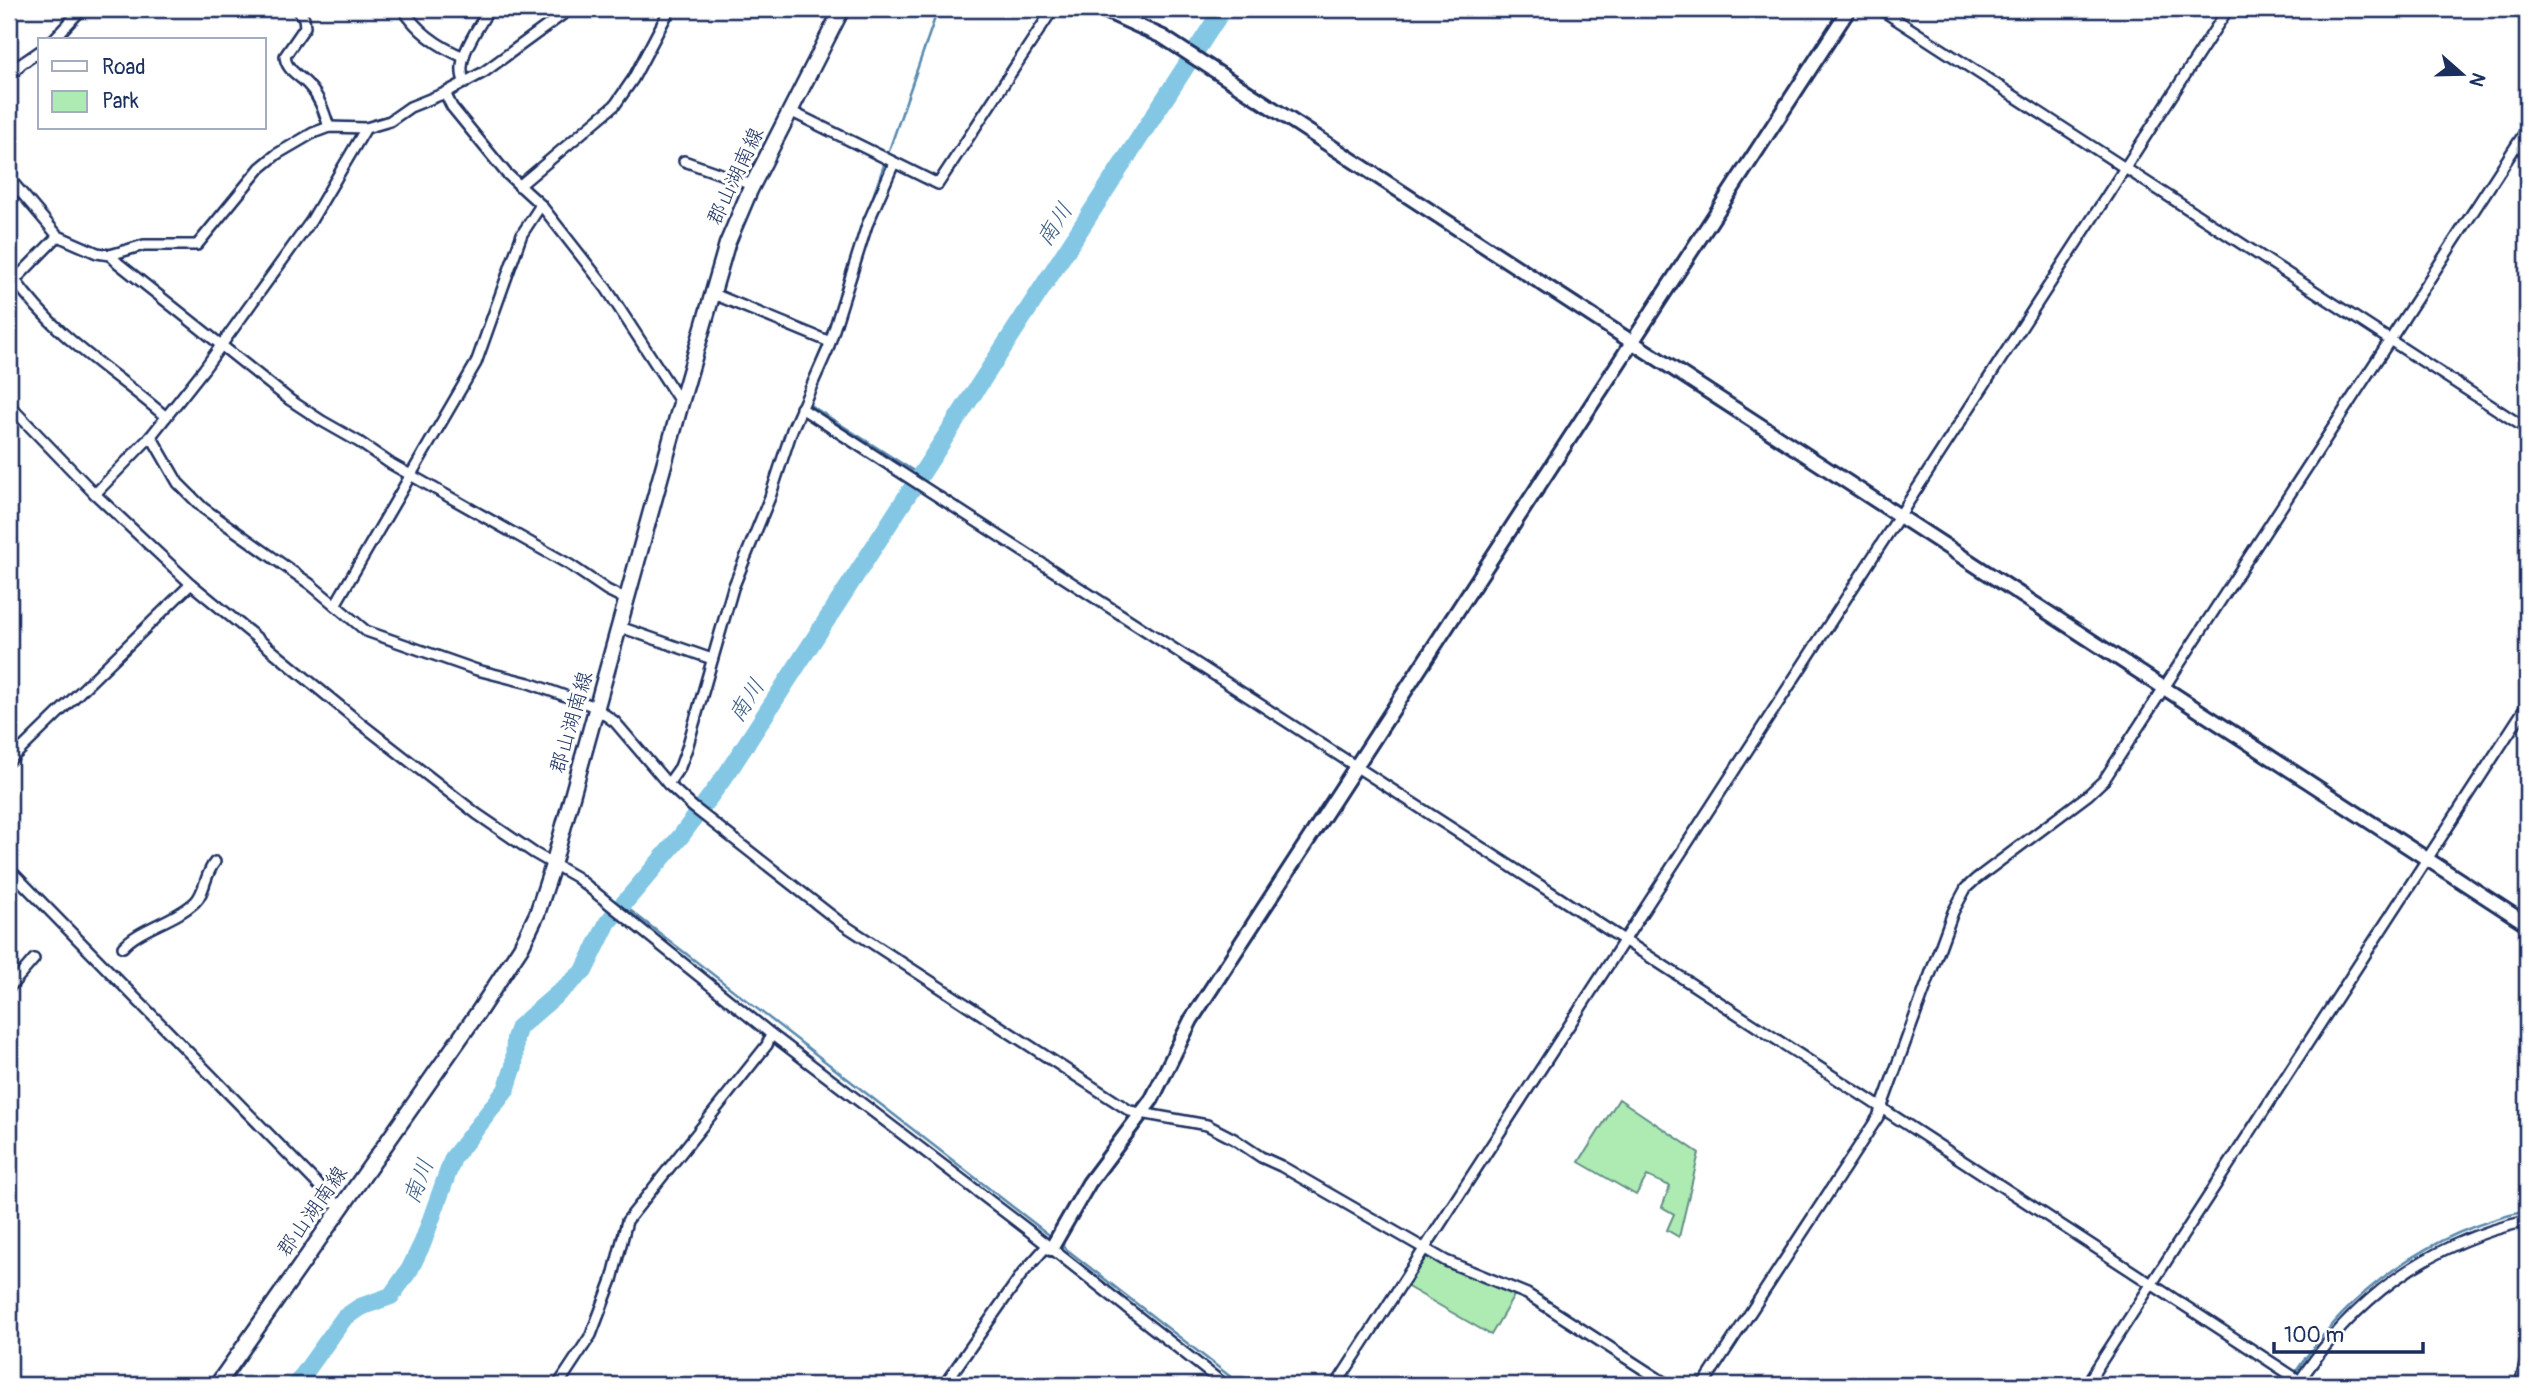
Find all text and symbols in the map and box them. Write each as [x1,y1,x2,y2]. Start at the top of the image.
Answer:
legend [38,38,266,130]
north arrow [2428,38,2498,108]
text: Road [102,54,146,81]
text: N [2464,69,2491,90]
text: Park [102,88,139,115]
street label: 郡山湖南線 [701,123,770,229]
water label: 南川 [1030,197,1079,251]
street label: 郡山湖南線 [544,668,599,776]
water label: 南川 [722,673,771,727]
water label: 南川 [397,1155,440,1208]
street label: 郡山湖南線 [271,1161,354,1262]
scale bar [2274,1310,2422,1354]
text: 100 m [2284,1322,2344,1349]

